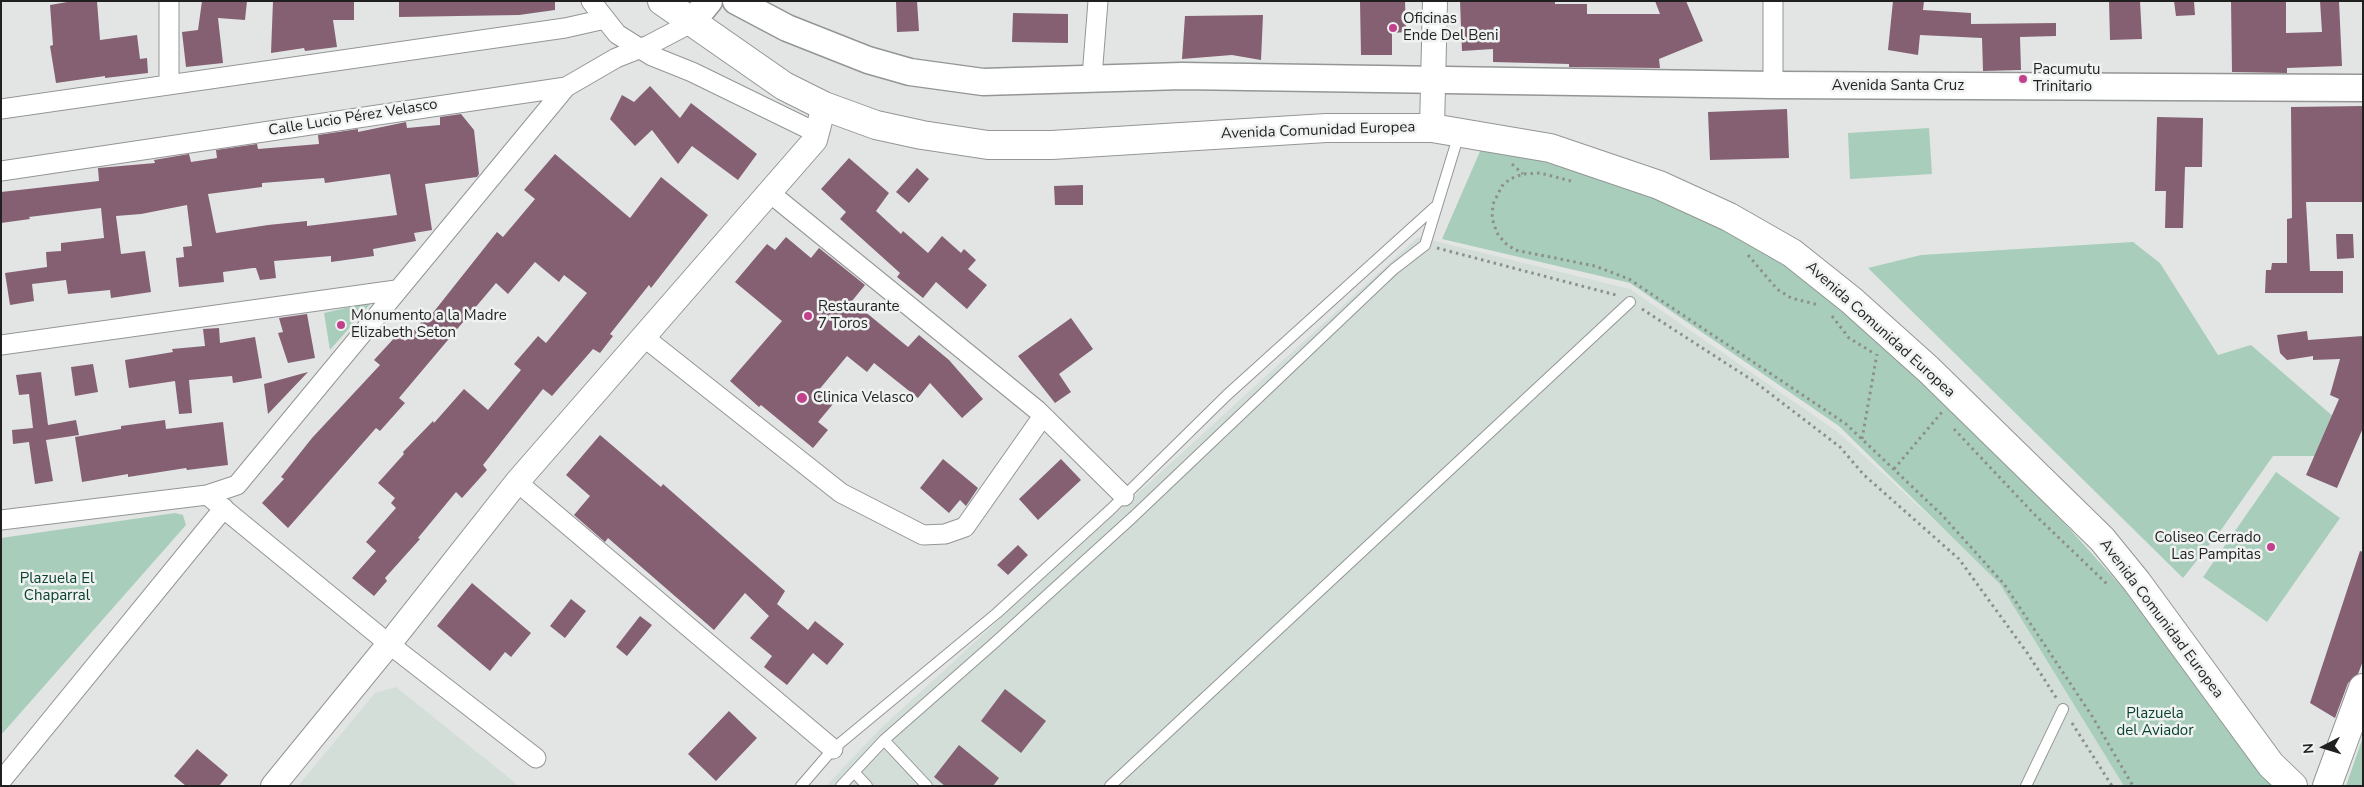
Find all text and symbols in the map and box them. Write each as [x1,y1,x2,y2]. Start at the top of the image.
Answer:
place label: Oficinas Ende Del Beni [1403,10,1498,45]
marker: Oficinas Ende Del Beni [1387,22,1399,34]
place label: Pacumutu Trinitario [2033,61,2100,96]
marker: Pacumutu Trinitario [2017,73,2029,85]
street label: Avenida Santa Cruz [1832,77,1964,95]
street label: Calle Lucio Pérez Velasco [267,96,439,140]
street label: Avenida Comunidad Europea [1220,119,1416,143]
street label: Avenida Comunidad Europea [1802,258,1958,402]
place label: Restaurante 7 Toros [818,298,900,333]
place label: Monumento a la Madre Elizabeth Seton [351,307,507,342]
marker: Restaurante 7 Toros [802,310,814,322]
marker: Monumento a la Madre Elizabeth Seton [335,319,347,331]
place label: Clinica Velasco [813,389,914,407]
marker: Clinica Velasco [795,391,809,405]
place label: Coliseo Cerrado Las Pampitas [2155,529,2261,564]
street label: Avenida Comunidad Europea [2095,536,2227,702]
marker: Coliseo Cerrado Las Pampitas [2265,541,2277,553]
park label: Plazuela El Chaparral [20,570,94,605]
park label: Plazuela del Aviador [2116,705,2194,740]
north arrow [2299,722,2349,772]
text: N [2299,742,2318,754]

